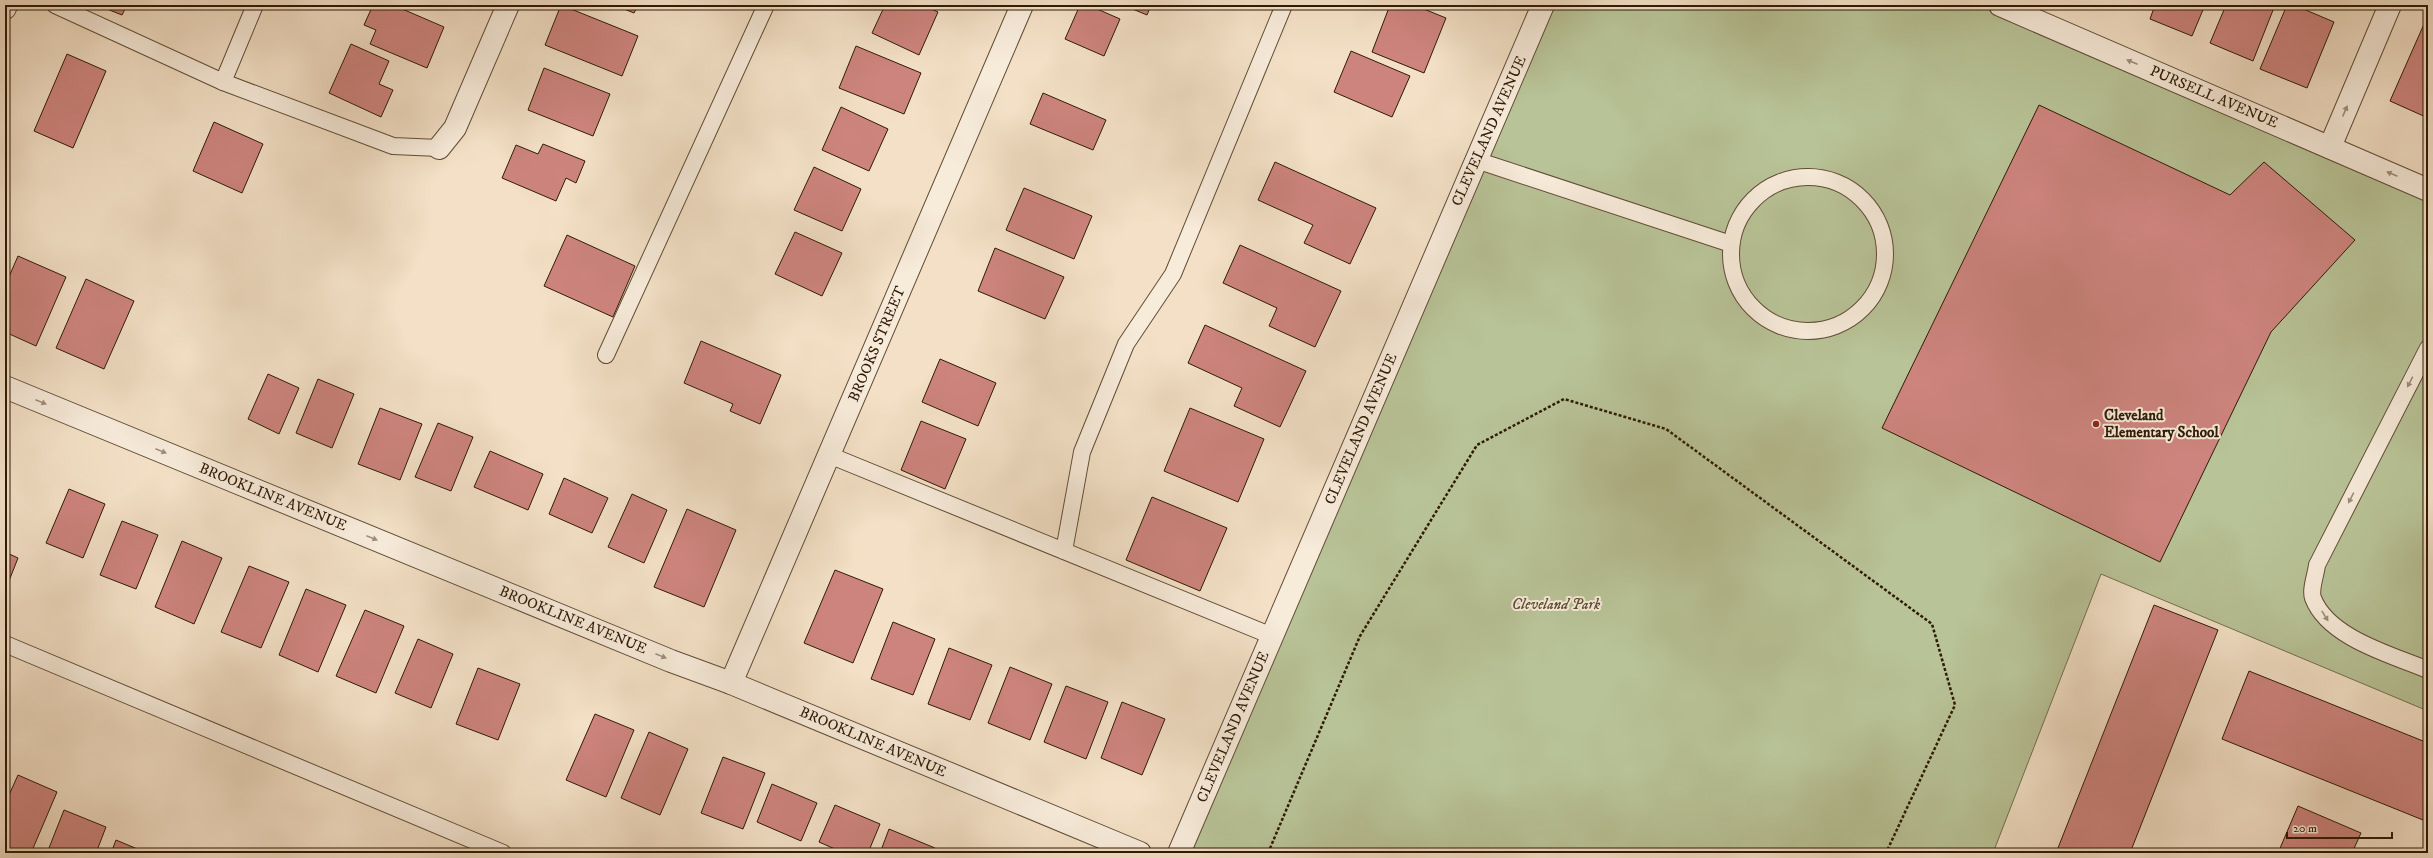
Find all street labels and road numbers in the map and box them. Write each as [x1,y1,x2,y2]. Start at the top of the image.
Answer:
street label: CLEVELAND AVENUE [1447,53,1531,209]
street label: PURSELL AVENUE [2147,61,2281,133]
street label: BROOKS STREET [844,283,910,405]
street label: CLEVELAND AVENUE [1320,350,1402,508]
street label: BROOKLINE AVENUE [196,459,350,536]
street label: BROOKLINE AVENUE [496,582,650,659]
street label: CLEVELAND AVENUE [1192,648,1274,806]
street label: BROOKLINE AVENUE [797,702,950,782]

